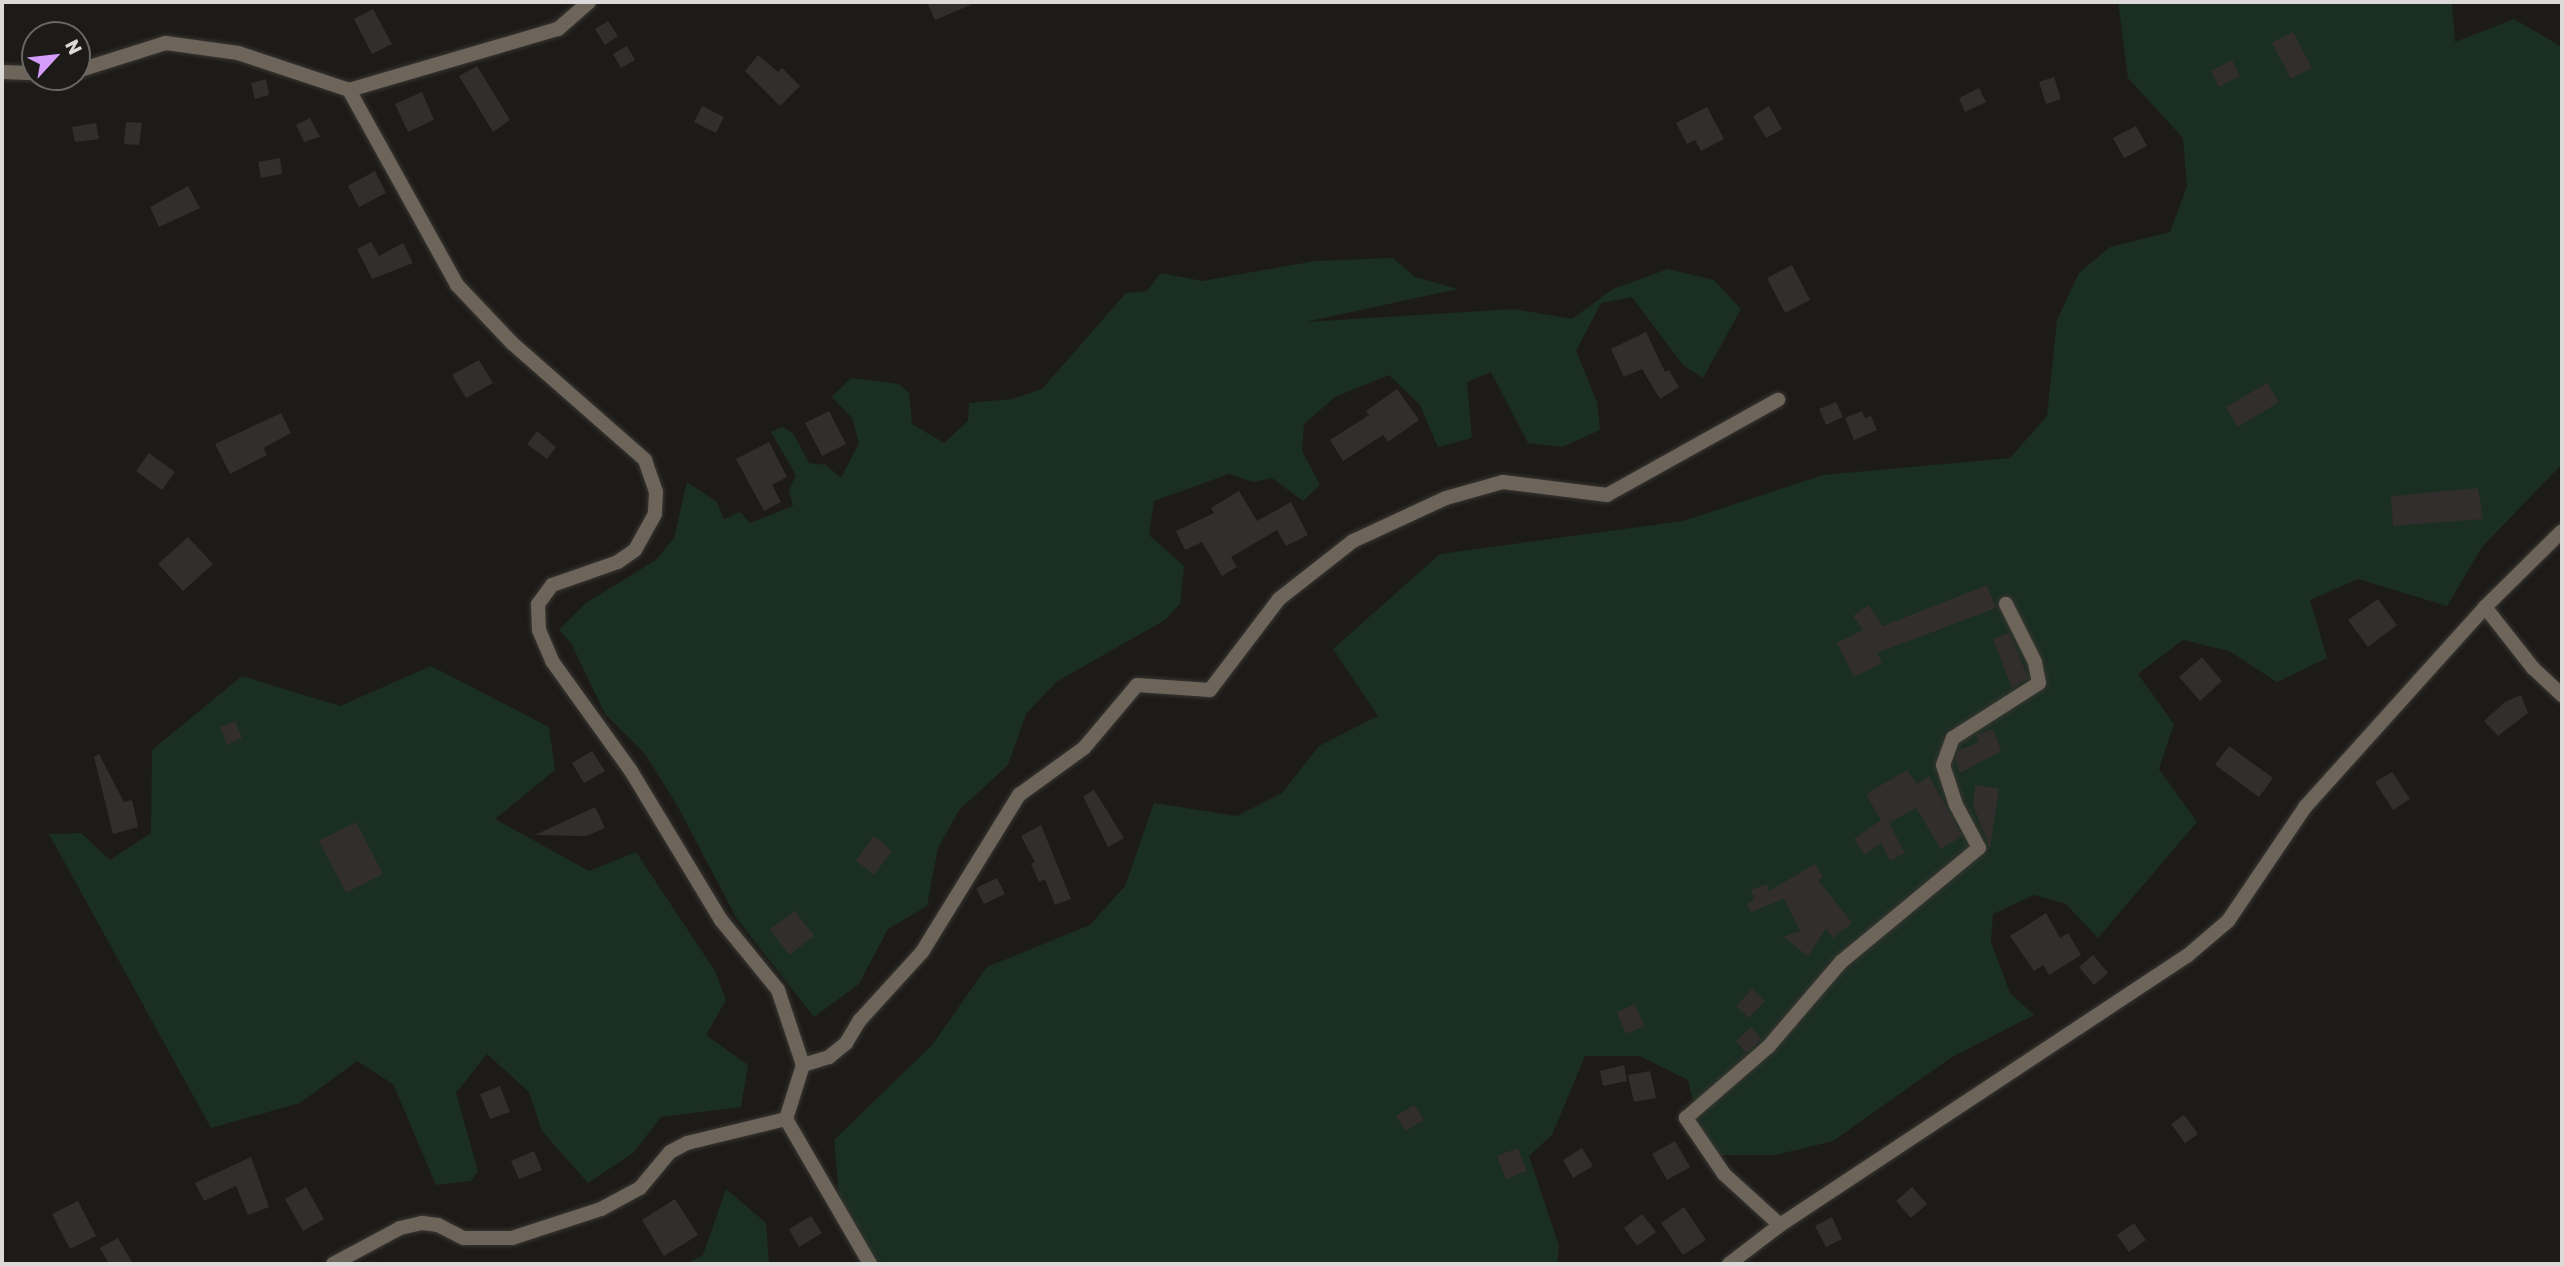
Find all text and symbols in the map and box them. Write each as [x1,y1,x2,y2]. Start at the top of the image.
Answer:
north arrow [21,21,91,91]
text: N [60,36,87,58]

